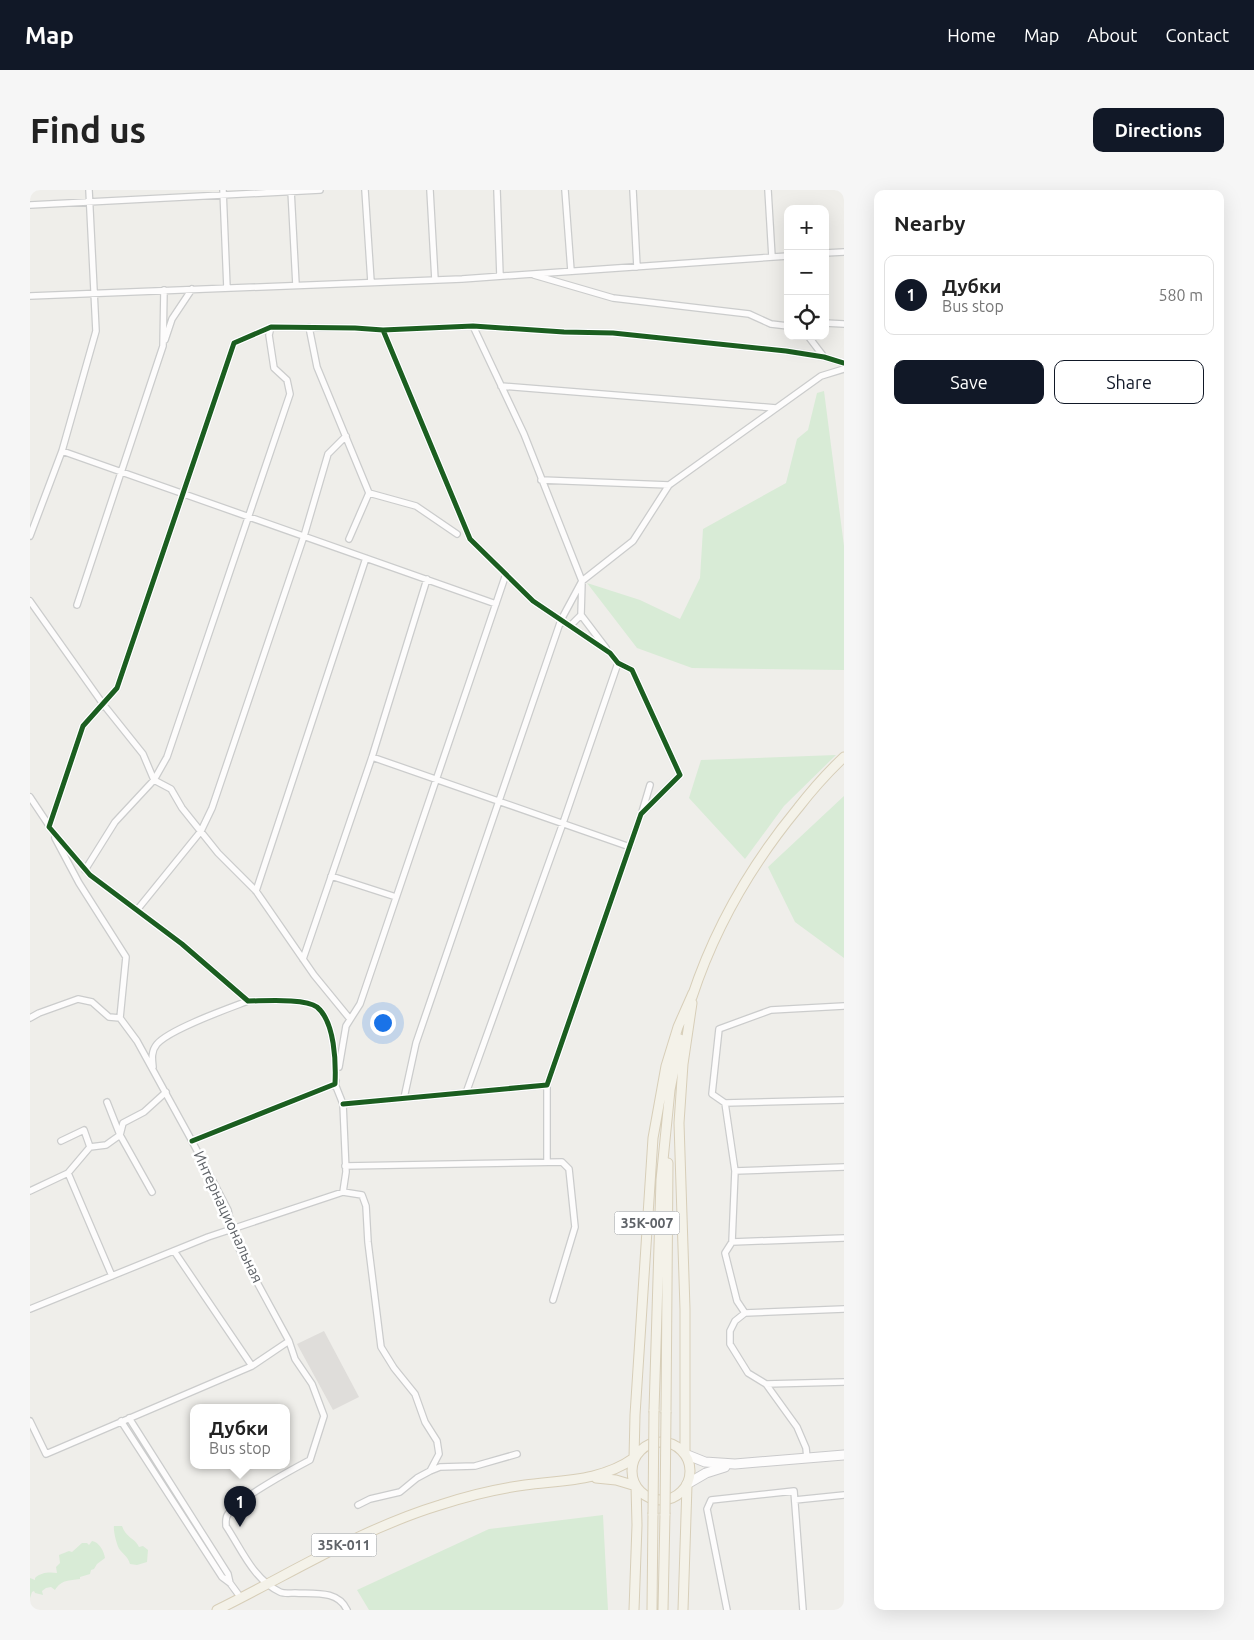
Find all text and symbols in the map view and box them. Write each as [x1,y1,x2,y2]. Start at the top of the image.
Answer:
text: Map [25,22,74,49]
text: Home [947,25,996,45]
text: Map [1024,25,1059,45]
text: About [1087,25,1137,45]
text: Contact [1165,25,1229,45]
button: Directions [1093,108,1224,152]
text: Find us [30,110,146,150]
map controls [784,205,829,340]
button: + [784,205,829,250]
text: Nearby [894,211,965,235]
button: − [784,250,829,295]
text: Дубки [942,275,1001,297]
text: 1 [906,286,916,304]
text: 580 m [1158,286,1203,304]
button: locate [784,295,829,340]
text: Bus stop [942,297,1004,315]
button: Save [894,360,1044,404]
button: Share [1054,360,1204,404]
your location [370,1010,396,1036]
street label: Интернациональная [190,1148,266,1285]
road number: 35К-007 [614,1211,680,1234]
popup [190,1404,290,1469]
text: Дубки [209,1417,268,1439]
text: Bus stop [209,1439,271,1457]
pin: 1 [224,1486,256,1527]
road number: 35К-011 [312,1534,376,1556]

